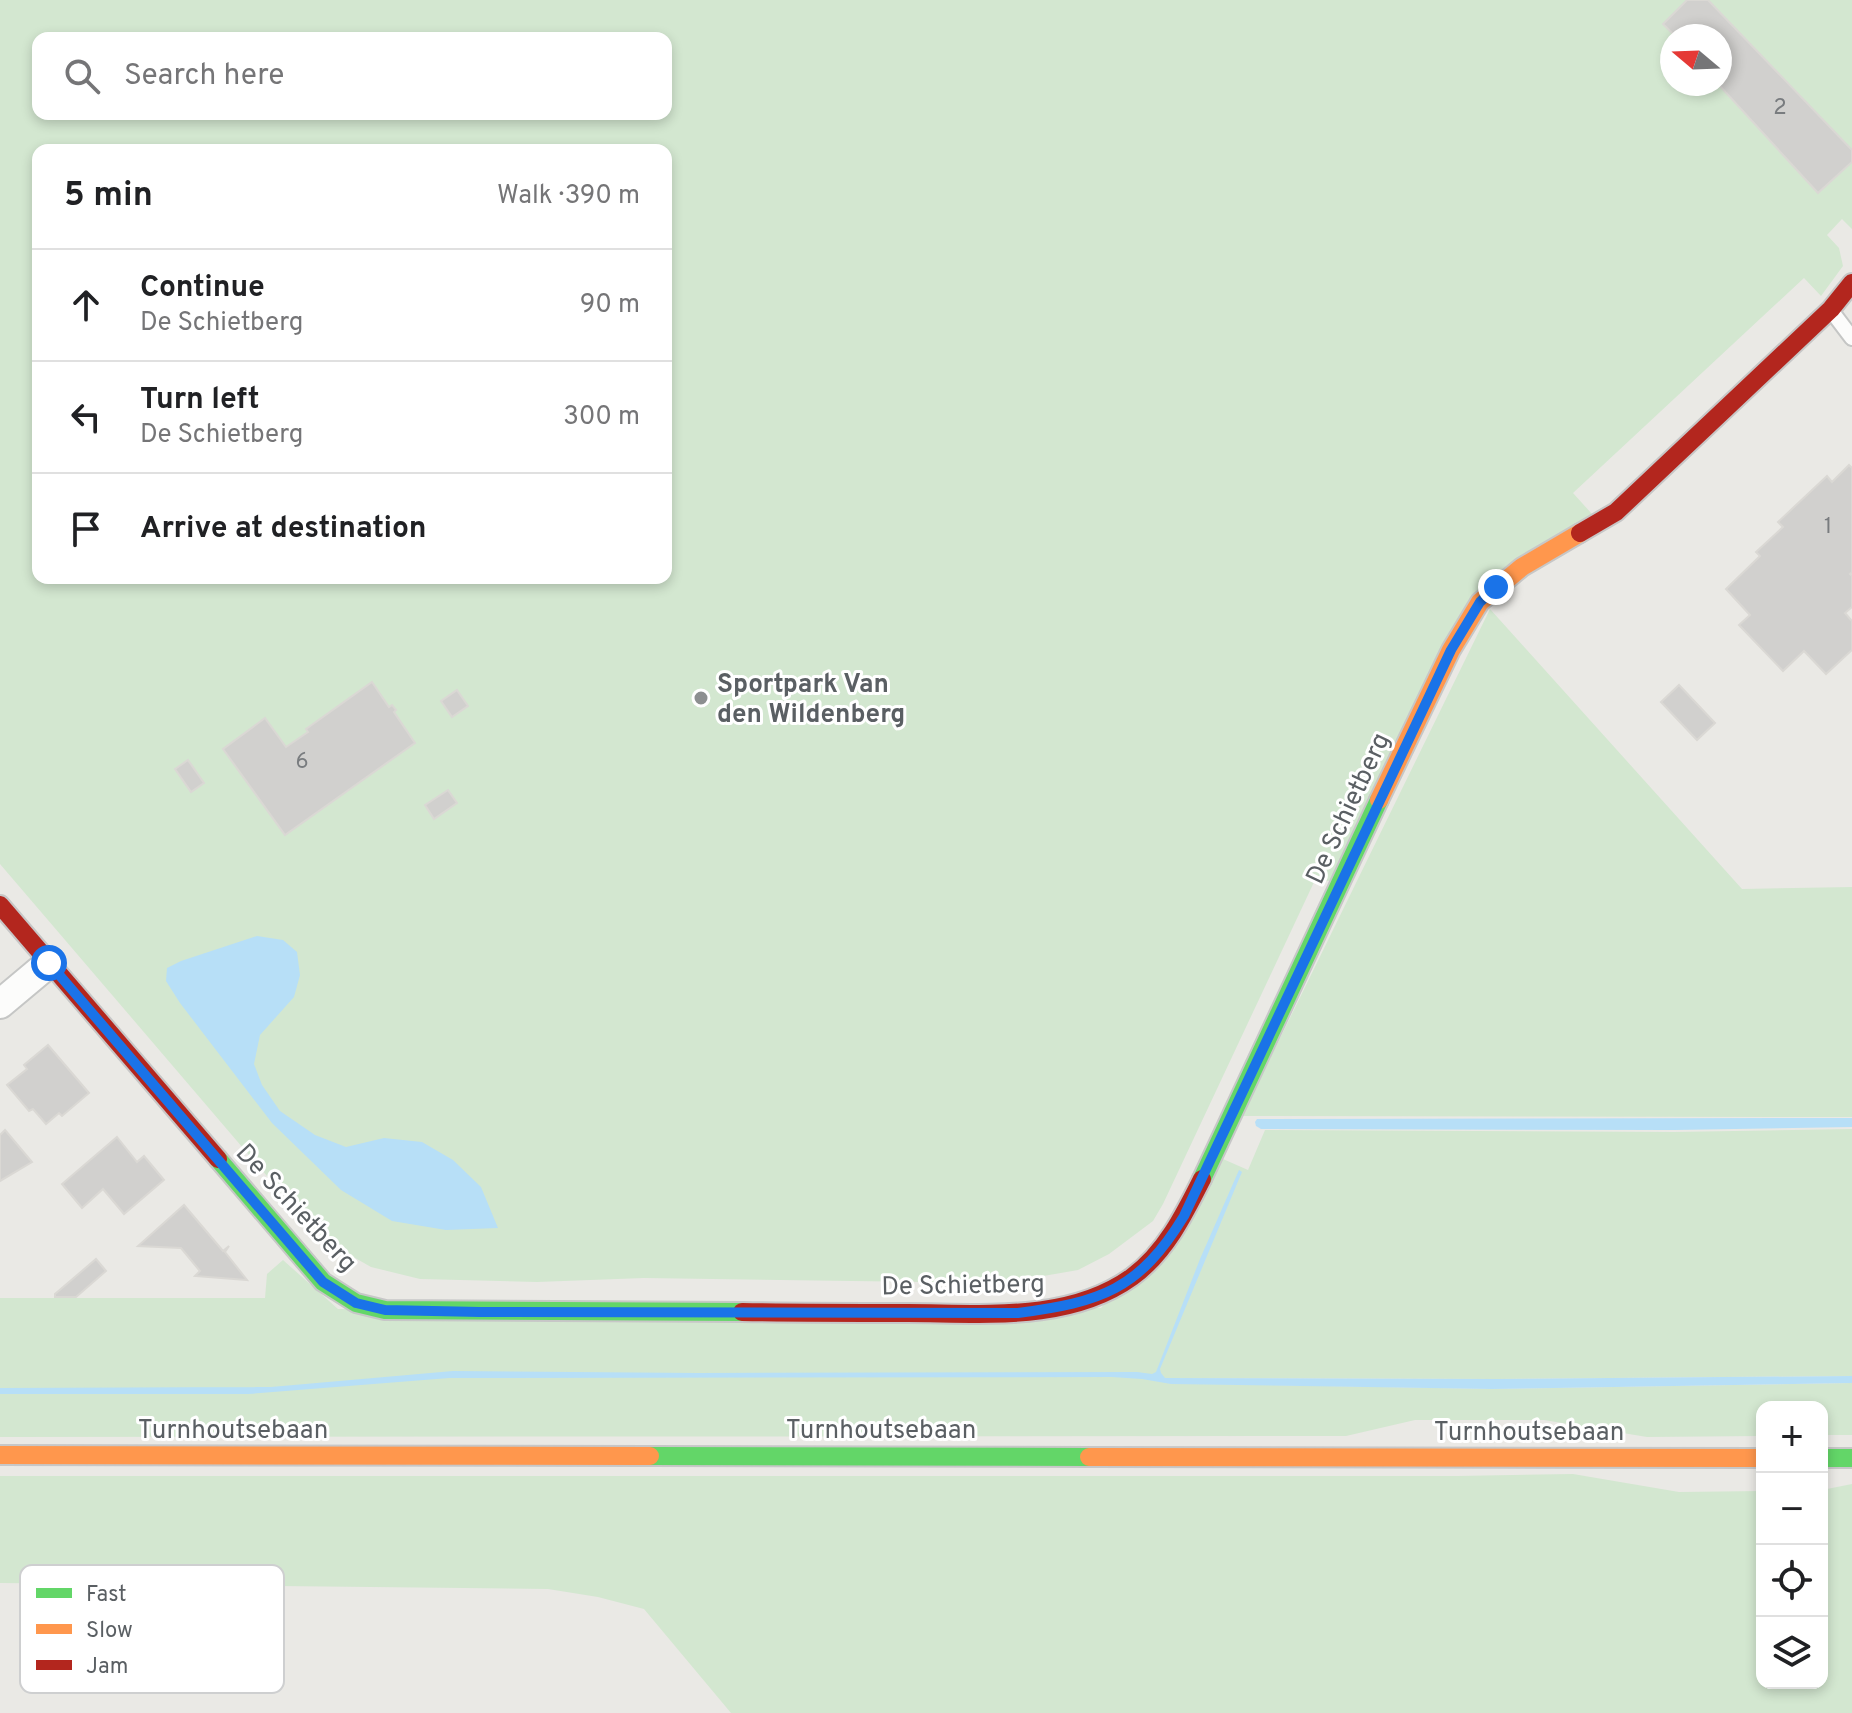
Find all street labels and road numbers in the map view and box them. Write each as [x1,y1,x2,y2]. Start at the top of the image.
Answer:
street label: De Schietberg [1300,728,1399,890]
street label: De Schietberg [227,1138,363,1280]
street label: De Schietberg [881,1269,1045,1304]
street label: Turnhoutsebaan [138,1415,328,1448]
street label: Turnhoutsebaan [786,1415,976,1448]
street label: Turnhoutsebaan [1434,1417,1624,1450]

